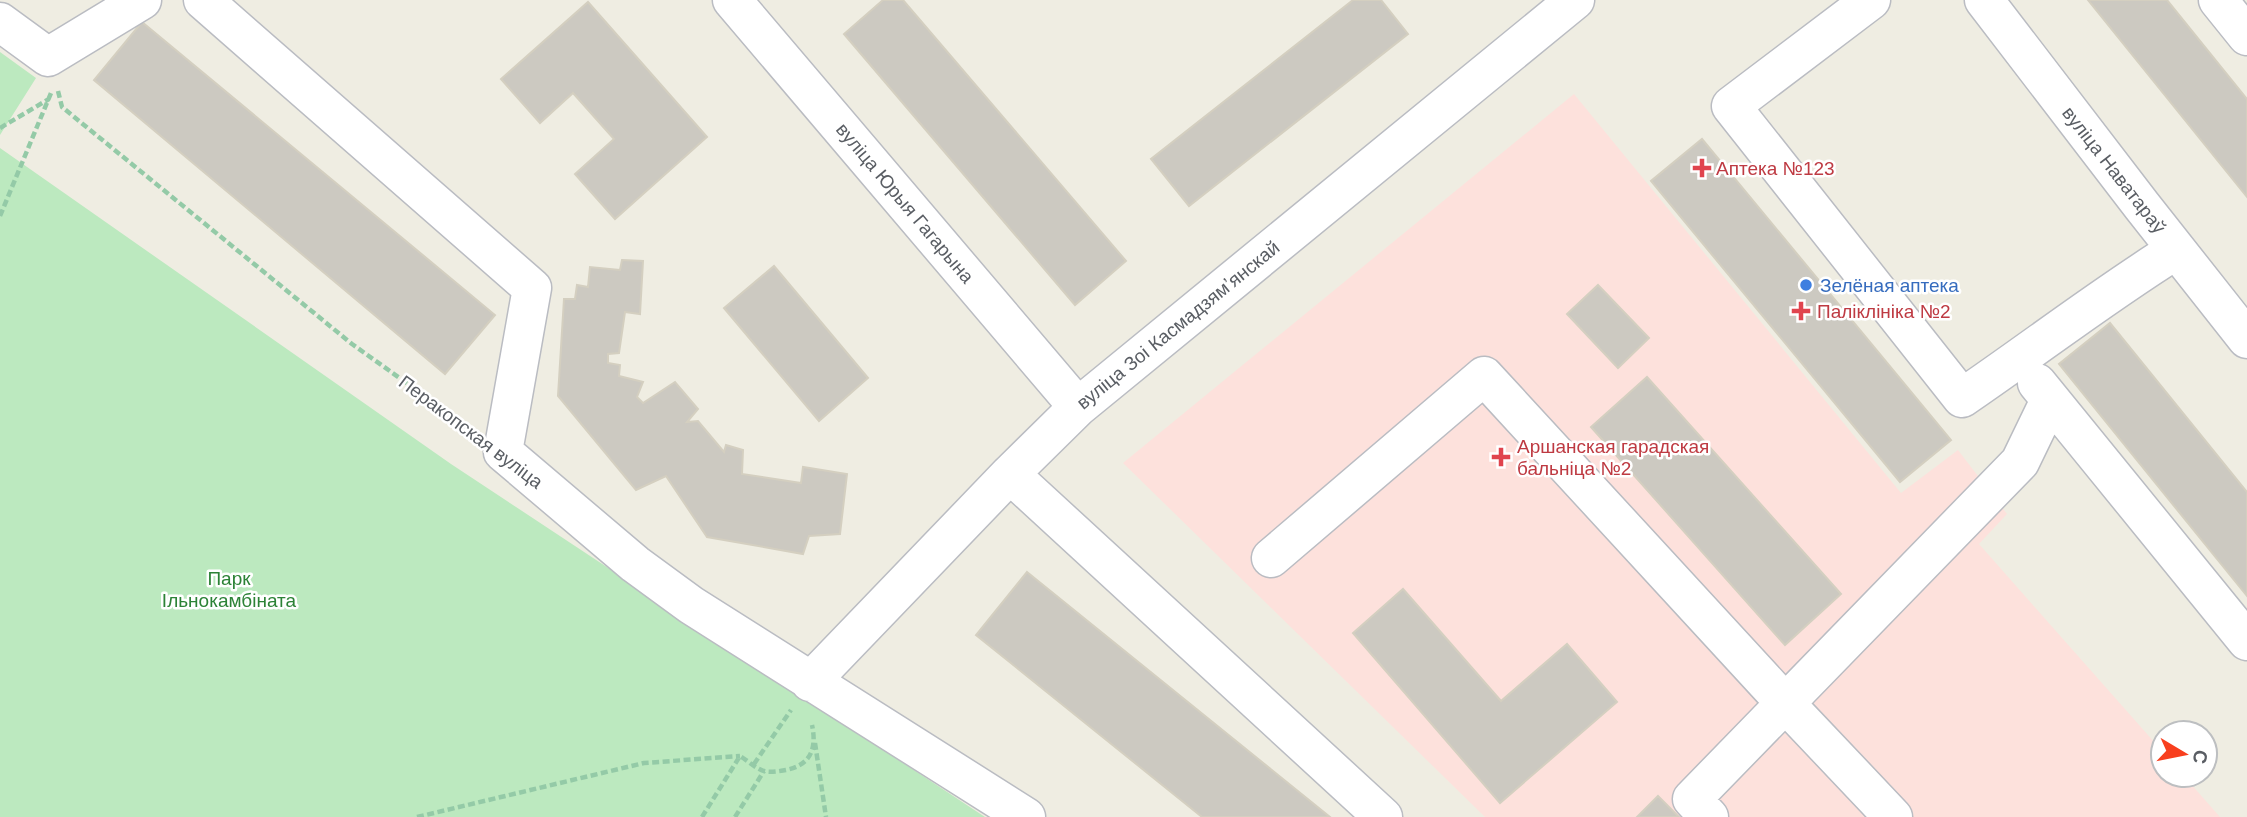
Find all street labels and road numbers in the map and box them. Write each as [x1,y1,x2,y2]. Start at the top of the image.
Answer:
street label: вуліца Наватараў [2058,103,2170,238]
street label: вуліца Юрыя Гагарына [832,119,978,287]
street label: вуліца Зоі Касмадзямʼянскай [1072,237,1284,413]
street label: Перакопская вуліца [395,371,547,493]

